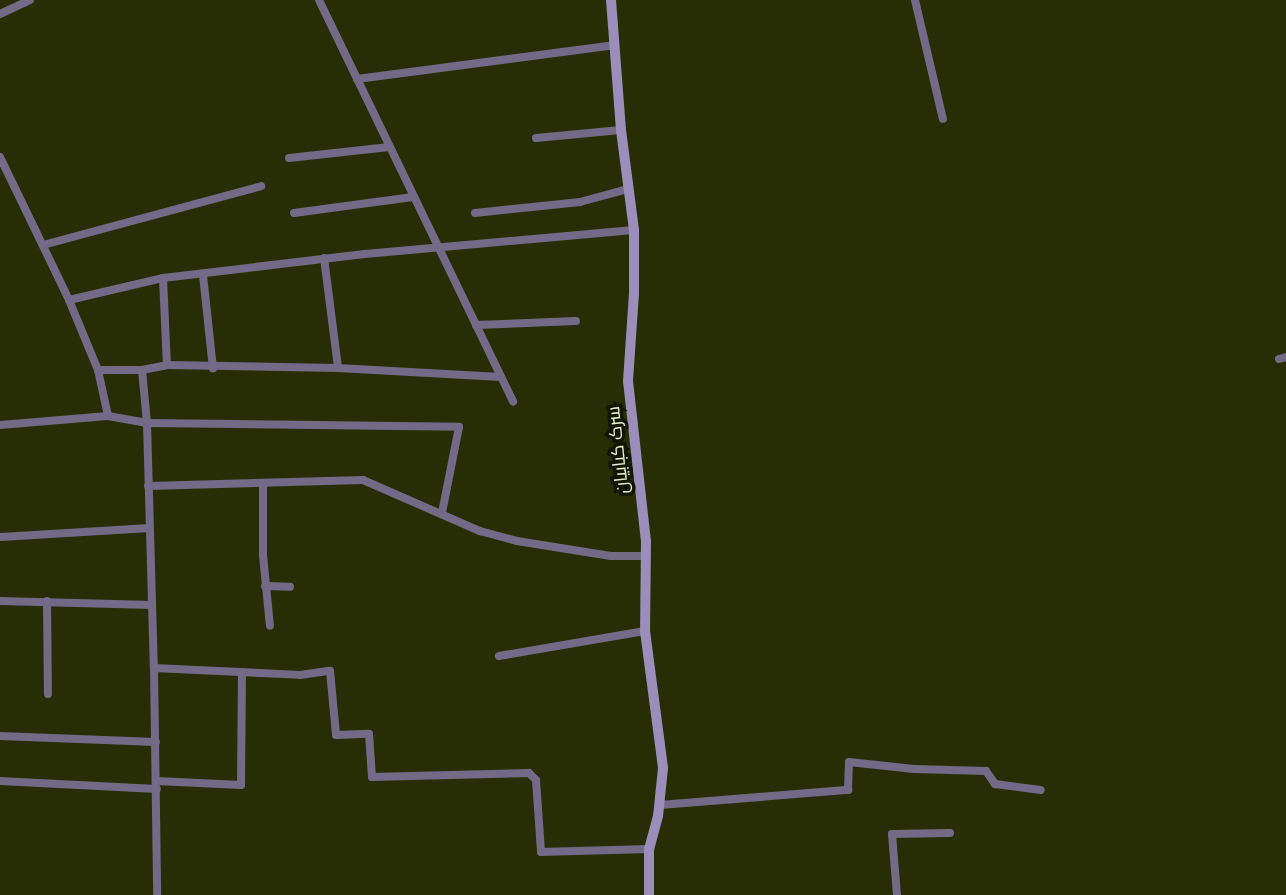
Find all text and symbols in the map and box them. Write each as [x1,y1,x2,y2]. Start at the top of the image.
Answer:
street label: سرک کبابیان [603,405,633,495]

